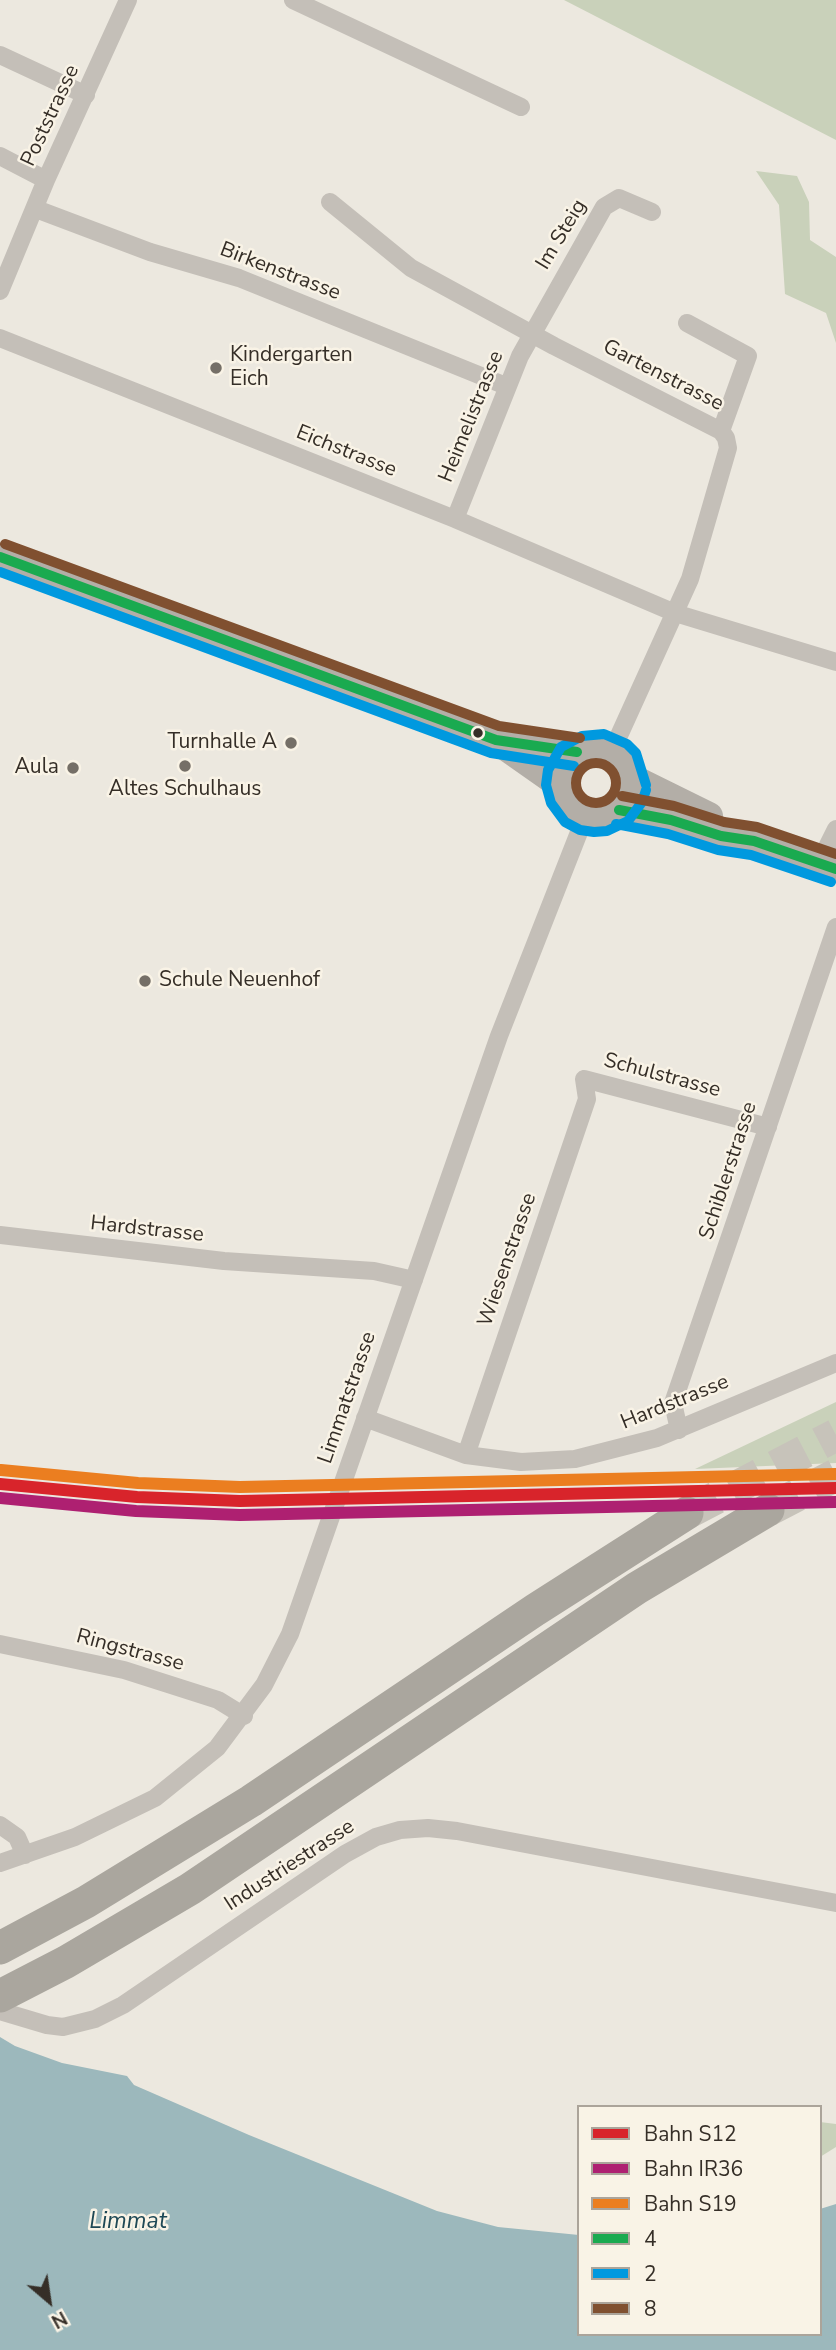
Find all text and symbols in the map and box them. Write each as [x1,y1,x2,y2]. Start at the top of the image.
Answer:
street label: Poststrasse [17,61,85,171]
street label: Im Steig [531,195,593,275]
street label: Birkenstrasse [216,237,344,307]
street label: Gartenstrasse [598,335,728,417]
place label: Kindergarten Eich [230,343,353,393]
street label: Heimelistrasse [434,348,510,486]
marker: Kindergarten Eich [208,360,224,376]
street label: Eichstrasse [292,420,400,484]
unlabelled marker [471,726,485,740]
place label: Turnhalle A [167,730,277,756]
marker: Turnhalle A [283,735,299,751]
place label: Aula [15,755,59,781]
marker: Altes Schulhaus [177,758,193,774]
marker: Aula [65,760,81,776]
place label: Altes Schulhaus [109,777,261,803]
place label: Schule Neuenhof [159,968,320,994]
marker: Schule Neuenhof [137,973,153,989]
street label: Schulstrasse [601,1048,723,1104]
street label: Schiblerstrasse [695,1099,763,1243]
street label: Wiesenstrasse [473,1190,543,1330]
street label: Hardstrasse [89,1212,205,1248]
street label: Limmatstrasse [314,1329,382,1467]
street label: Hardstrasse [617,1370,733,1436]
street label: Ringstrasse [73,1625,187,1677]
street label: Industriestrasse [220,1815,360,1917]
legend [577,2105,822,2336]
text: Bahn S12 [644,2120,737,2148]
text: Bahn IR36 [644,2155,743,2183]
text: Bahn S19 [644,2190,737,2218]
water label: Limmat [89,2208,167,2236]
text: 4 [644,2225,657,2253]
text: 2 [644,2260,657,2288]
north arrow [14,2266,84,2336]
text: 8 [644,2295,657,2323]
text: N [47,2305,72,2334]

